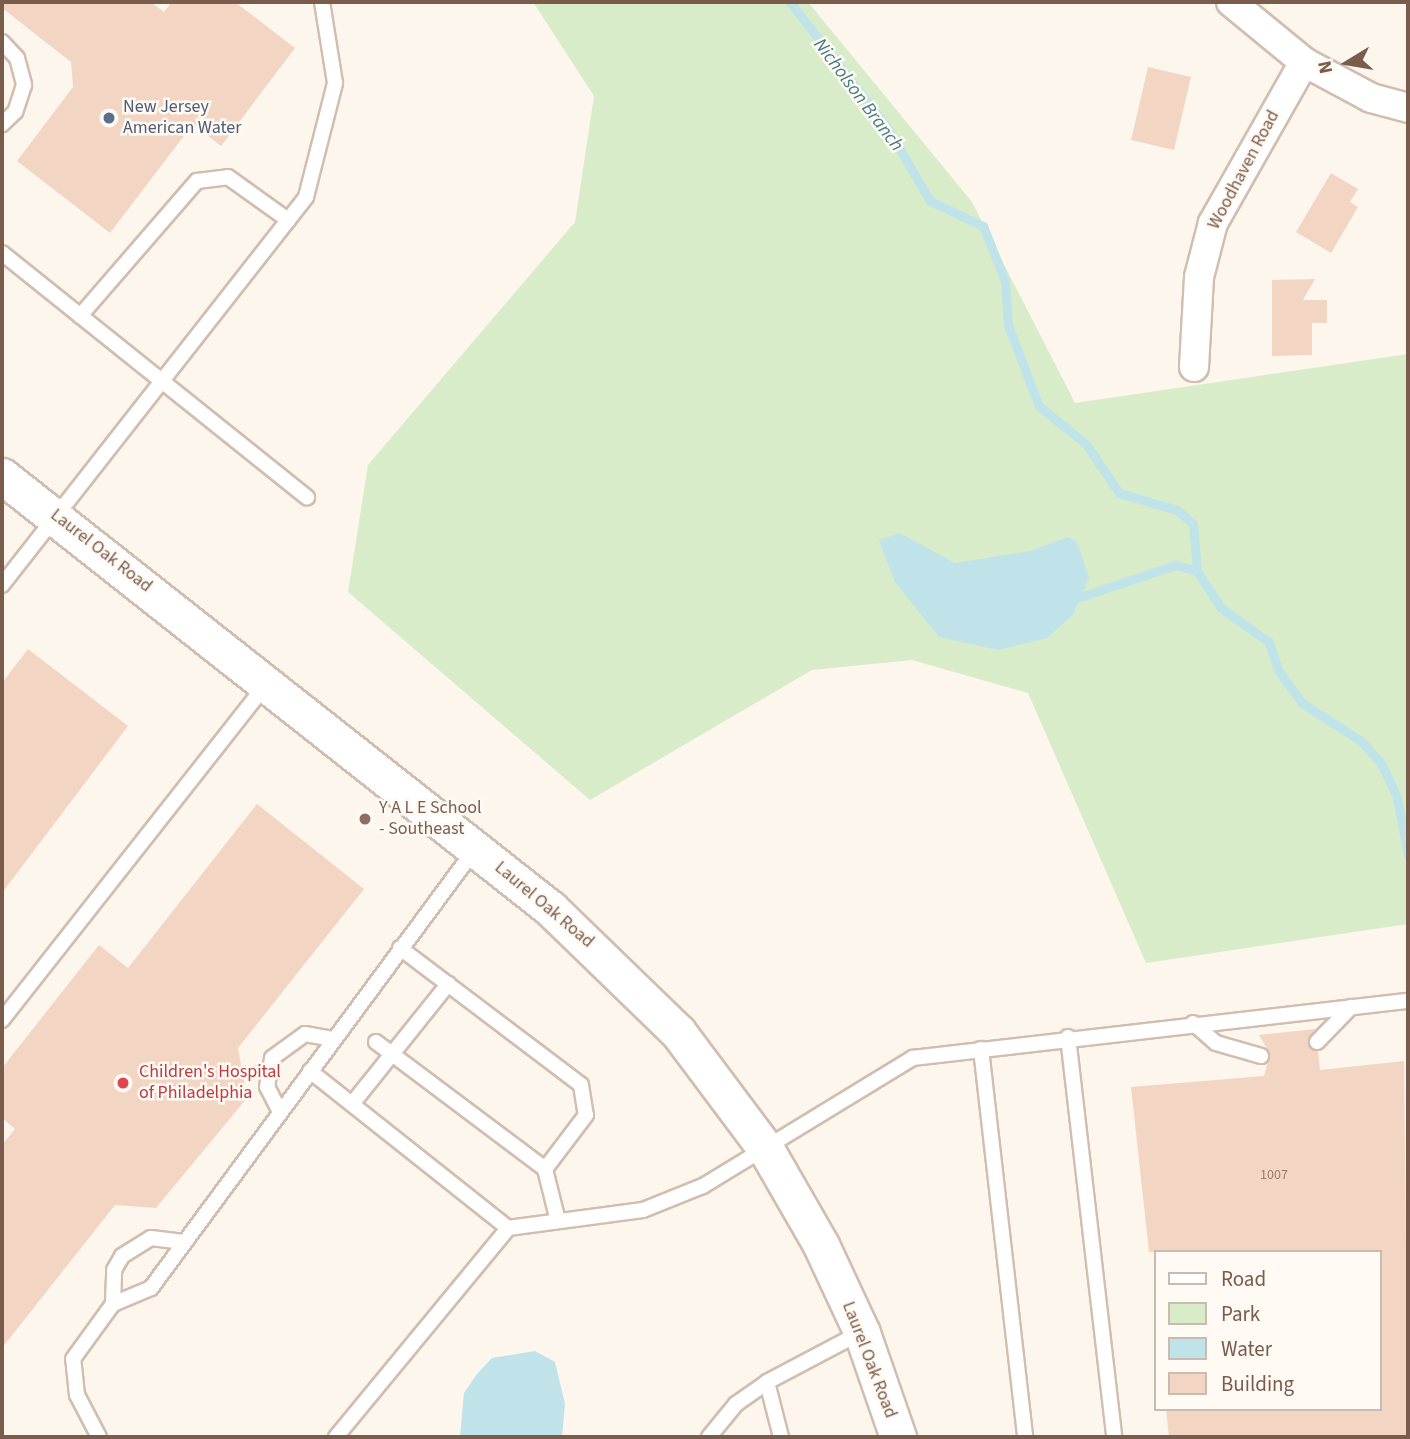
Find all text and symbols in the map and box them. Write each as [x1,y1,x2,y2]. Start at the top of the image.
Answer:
north arrow [1312,28,1382,98]
water label: Nicholson Branch [808,34,908,156]
text: N [1311,58,1340,76]
place label: New Jersey American Water [123,97,242,140]
street label: Woodhaven Road [1204,107,1284,233]
marker: New Jersey American Water [101,110,117,126]
street label: Laurel Oak Road [46,505,156,597]
place label: Y A L E School - Southeast [379,798,482,840]
marker: Y A L E School - Southeast [357,811,373,827]
street label: Laurel Oak Road [490,857,598,953]
place label: Children's Hospital of Philadelphia [139,1062,281,1104]
marker: Children's Hospital of Philadelphia [113,1073,133,1093]
house number: 1007 [1260,1167,1288,1183]
legend [1154,1250,1382,1411]
text: Road [1221,1264,1266,1294]
street label: Laurel Oak Road [837,1299,901,1421]
text: Park [1221,1299,1260,1329]
text: Water [1221,1334,1272,1364]
text: Building [1221,1369,1294,1399]

